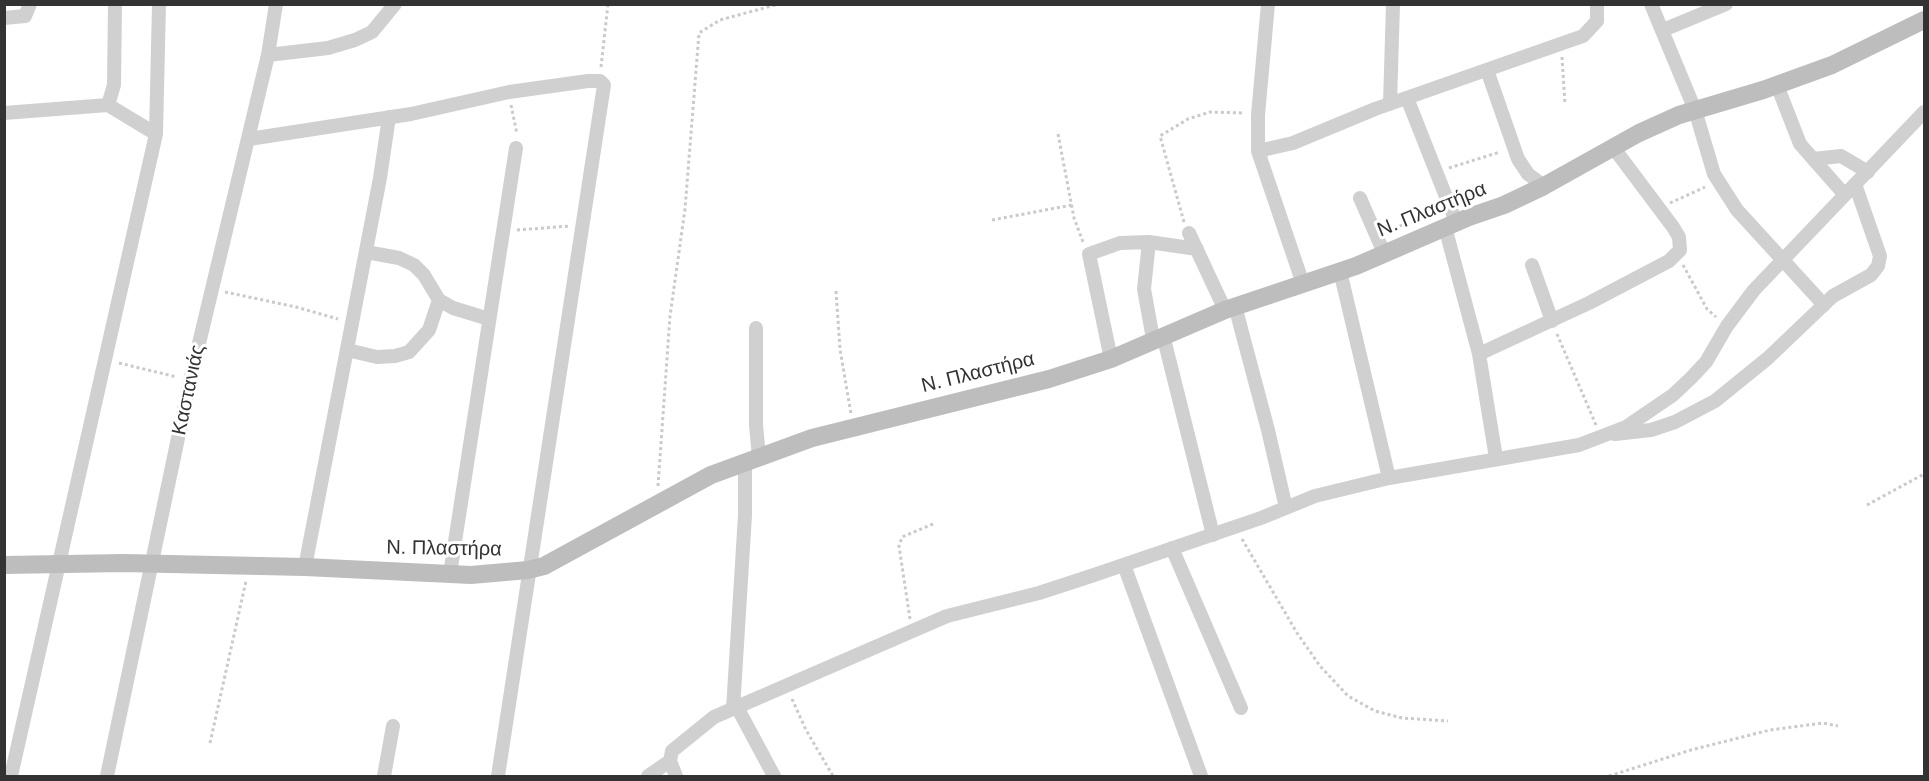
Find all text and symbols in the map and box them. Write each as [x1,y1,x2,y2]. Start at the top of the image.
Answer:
street label: Ν. Πλαστήρα [1374,177,1490,243]
street label: Καστανιάς [168,343,210,437]
street label: Ν. Πλαστήρα [919,347,1037,399]
street label: Ν. Πλαστήρα [386,536,502,562]

